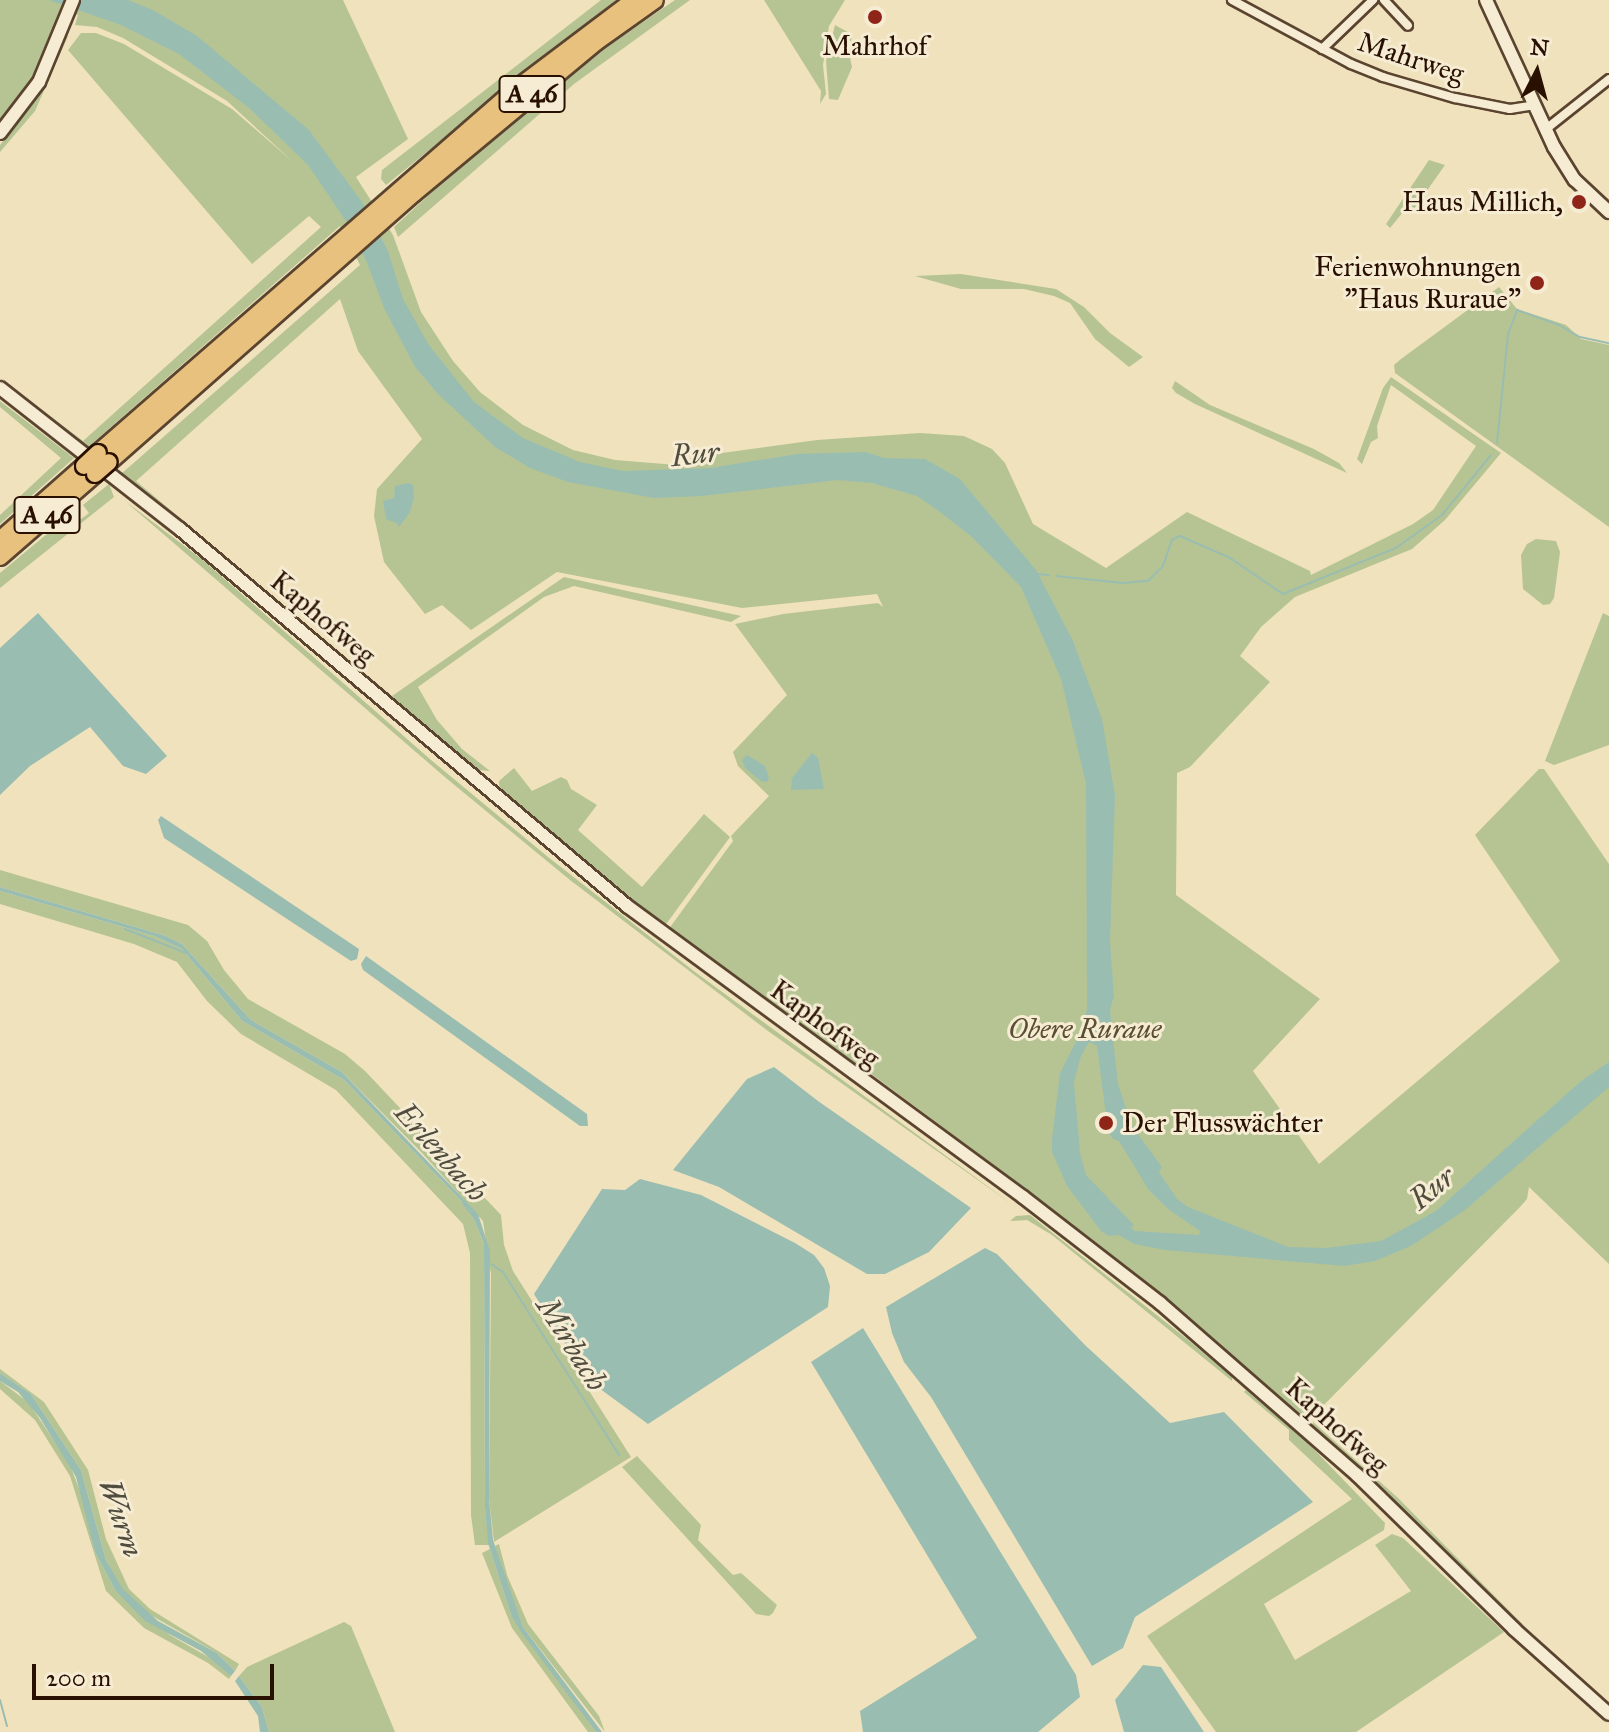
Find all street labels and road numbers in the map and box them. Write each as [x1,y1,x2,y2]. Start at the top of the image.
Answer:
street label: Mahrweg [1354,25,1468,91]
road number: A 46 [498,72,566,116]
road number: A 46 [13,493,81,537]
street label: Kaphofweg [263,564,383,672]
street label: Kaphofweg [764,973,886,1075]
street label: Kaphofweg [1278,1371,1396,1481]

